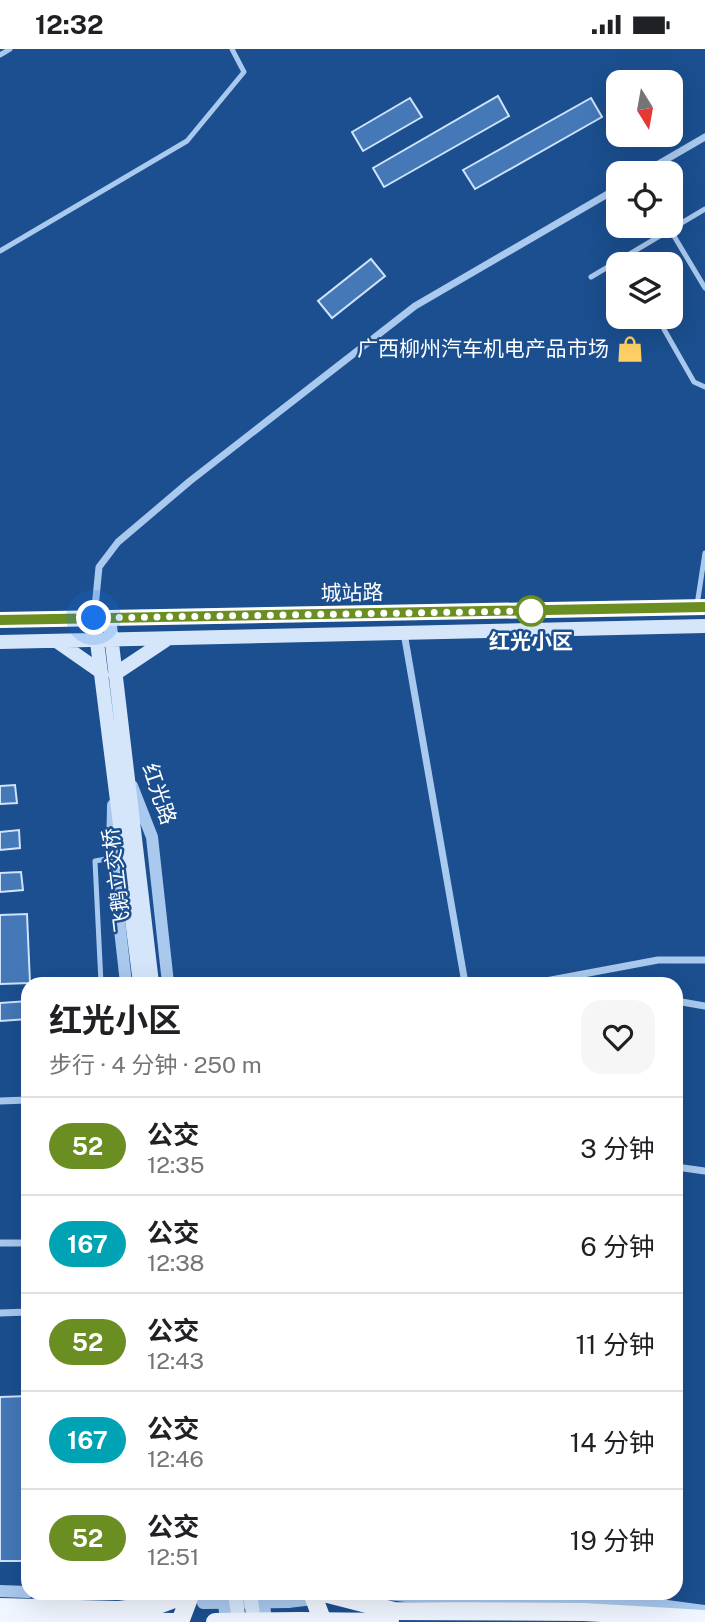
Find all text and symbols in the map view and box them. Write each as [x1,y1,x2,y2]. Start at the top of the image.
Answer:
text: 12:32 [35,9,103,40]
north arrow [606,70,682,147]
map controls [606,70,683,329]
button: locate [606,161,683,238]
button: layers [606,252,683,329]
shop icon: 广西柳州汽车机电产品市场 [615,334,645,364]
place label: 广西柳州汽车机电产品市场 [357,336,609,361]
street label: 城站路 [320,579,384,606]
marker: 红光小区 [516,596,546,626]
your location [76,600,111,635]
place label: 红光小区 [489,629,573,654]
street label: 红光路 [137,760,182,828]
street label: 飞鹅立交桥 [98,826,135,934]
button: heart [581,1000,655,1074]
text: 红光小区 [49,1001,181,1039]
text: 步行 · 4 分钟 · 250 m [49,1051,262,1078]
text: 公交 [147,1119,199,1150]
text: 52 [72,1132,103,1160]
text: 3 分钟 [580,1133,655,1164]
text: 12:35 [147,1151,204,1178]
text: 公交 [147,1217,199,1248]
text: 167 [67,1230,108,1258]
text: 6 分钟 [580,1231,655,1262]
text: 12:38 [147,1249,205,1276]
text: 公交 [147,1315,199,1346]
text: 52 [72,1328,103,1356]
text: 11 分钟 [576,1329,655,1360]
text: 12:43 [147,1347,204,1374]
text: 公交 [147,1413,199,1444]
text: 167 [67,1426,108,1454]
text: 14 分钟 [570,1427,655,1458]
text: 12:46 [147,1445,204,1472]
text: 公交 [147,1511,199,1542]
text: 52 [72,1524,103,1552]
text: 19 分钟 [570,1525,655,1556]
text: 12:51 [147,1543,199,1570]

